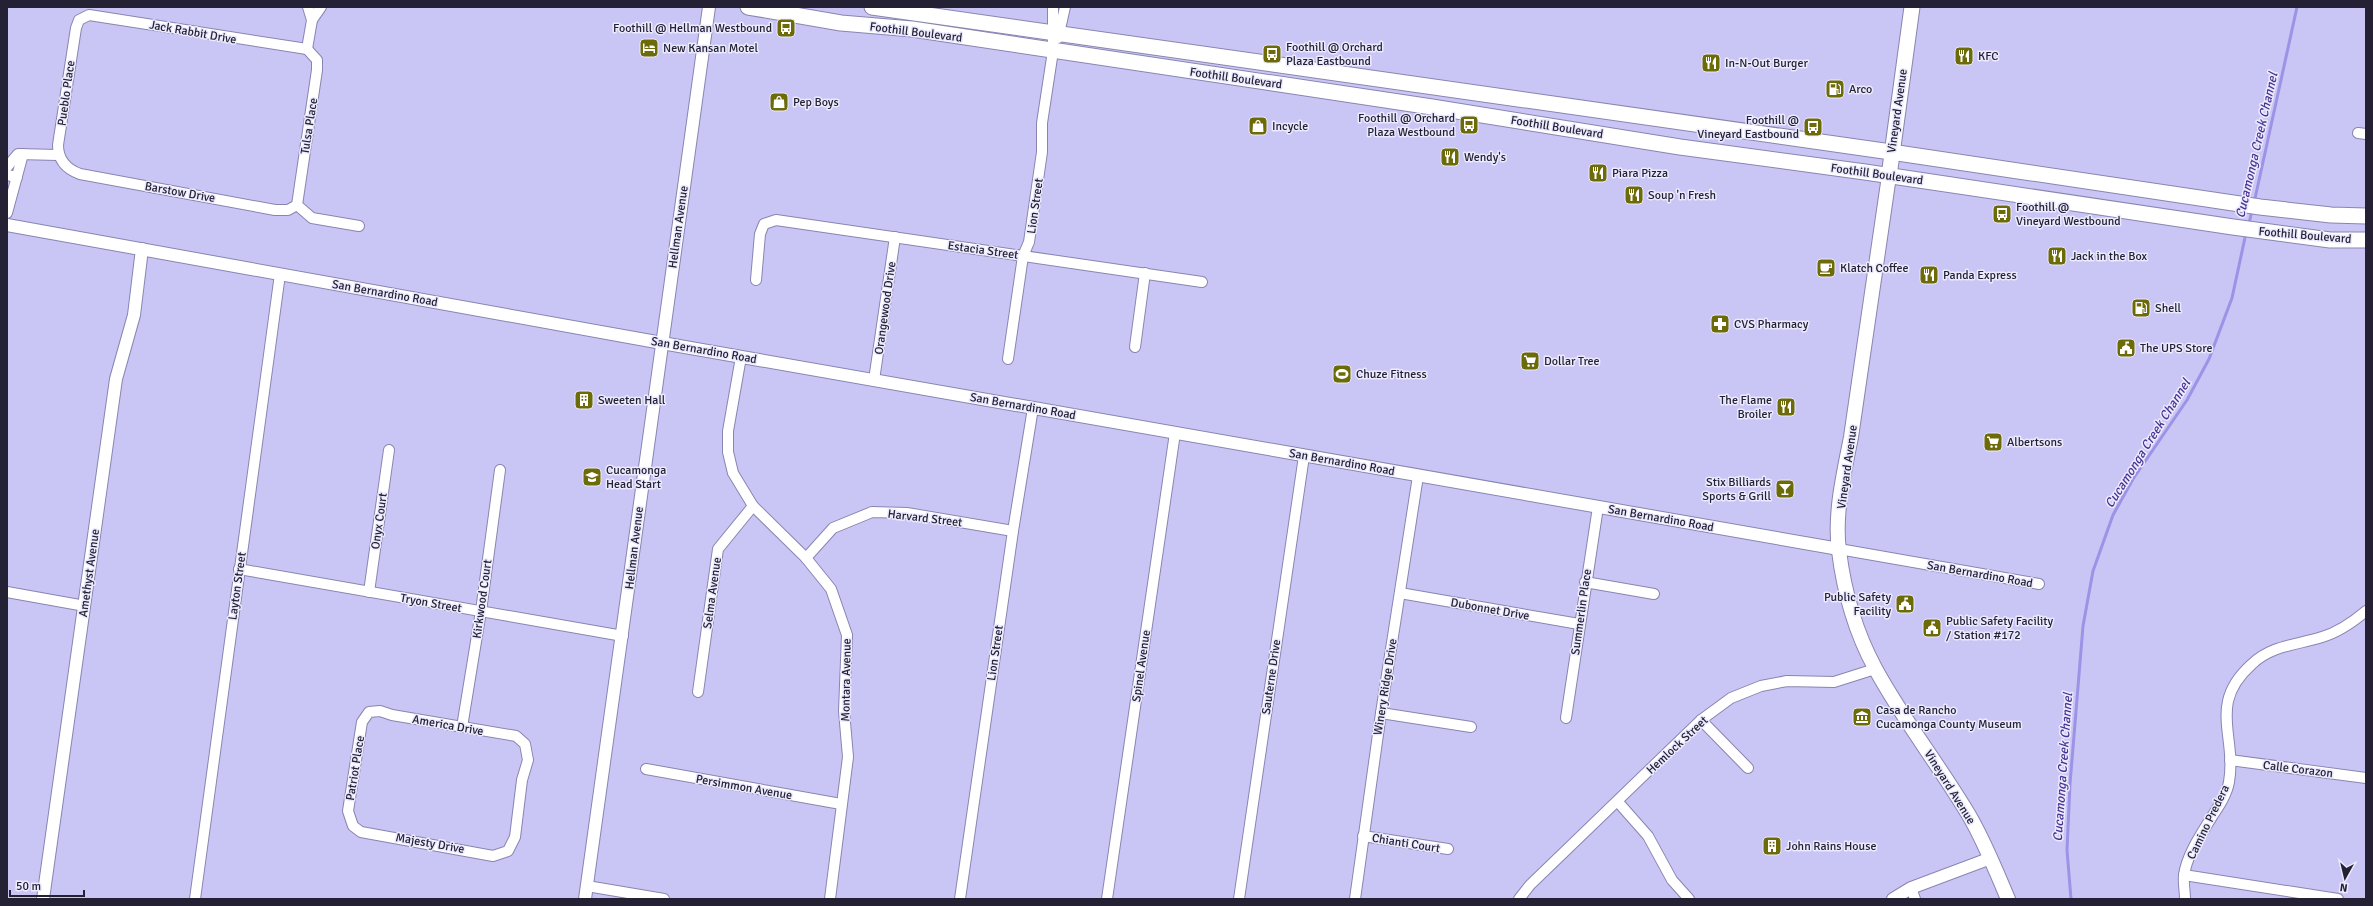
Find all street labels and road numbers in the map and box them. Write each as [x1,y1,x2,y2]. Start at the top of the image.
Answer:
street label: Jack Rabbit Drive [148,17,238,48]
street label: Foothill Boulevard [869,19,963,46]
street label: Pueblo Place [54,59,79,127]
street label: Foothill Boulevard [1189,65,1283,92]
street label: Vineyard Avenue [1884,68,1911,154]
street label: Tulsa Place [298,97,321,155]
street label: Foothill Boulevard [1510,113,1604,142]
street label: Foothill Boulevard [1830,161,1924,188]
street label: Lion Street [1024,177,1047,235]
street label: Barstow Drive [143,179,216,206]
street label: Hellman Avenue [665,185,692,269]
street label: Foothill Boulevard [2258,224,2352,247]
street label: Estacia Street [947,238,1019,263]
street label: Orangewood Drive [872,261,899,356]
street label: San Bernardino Road [331,277,439,310]
street label: San Bernardino Road [650,334,758,367]
street label: San Bernardino Road [969,390,1077,423]
street label: Vineyard Avenue [1834,424,1861,510]
street label: San Bernardino Road [1288,446,1396,479]
street label: Onyx Court [368,492,391,550]
street label: San Bernardino Road [1607,502,1715,535]
street label: Hellman Avenue [622,506,647,590]
street label: Harvard Street [887,506,963,531]
street label: Amethyst Avenue [76,528,103,618]
street label: Layton Street [225,551,250,621]
street label: Selma Avenue [700,556,725,630]
street label: San Bernardino Road [1926,558,2034,591]
street label: Kirkwood Court [470,559,495,640]
street label: Summerlin Place [1568,568,1595,656]
street label: Tryon Street [399,591,463,616]
street label: Dubonnet Drive [1449,595,1530,624]
street label: Lion Street [984,624,1007,682]
street label: Spinel Avenue [1129,629,1154,703]
street label: Montara Avenue [838,638,855,722]
street label: Sauterne Drive [1259,638,1284,716]
street label: Winery Ridge Drive [1370,638,1401,736]
street label: America Drive [411,712,485,739]
street label: Hemlock Street [1643,713,1711,778]
street label: Patriot Place [343,735,368,802]
street label: Vineyard Avenue [1921,747,1978,827]
street label: Calle Corazon [2262,758,2334,781]
street label: Persimmon Avenue [695,772,793,803]
street label: Camino Predera [2184,782,2233,862]
street label: Majesty Drive [394,830,466,857]
street label: Chianti Court [1371,831,1441,856]

